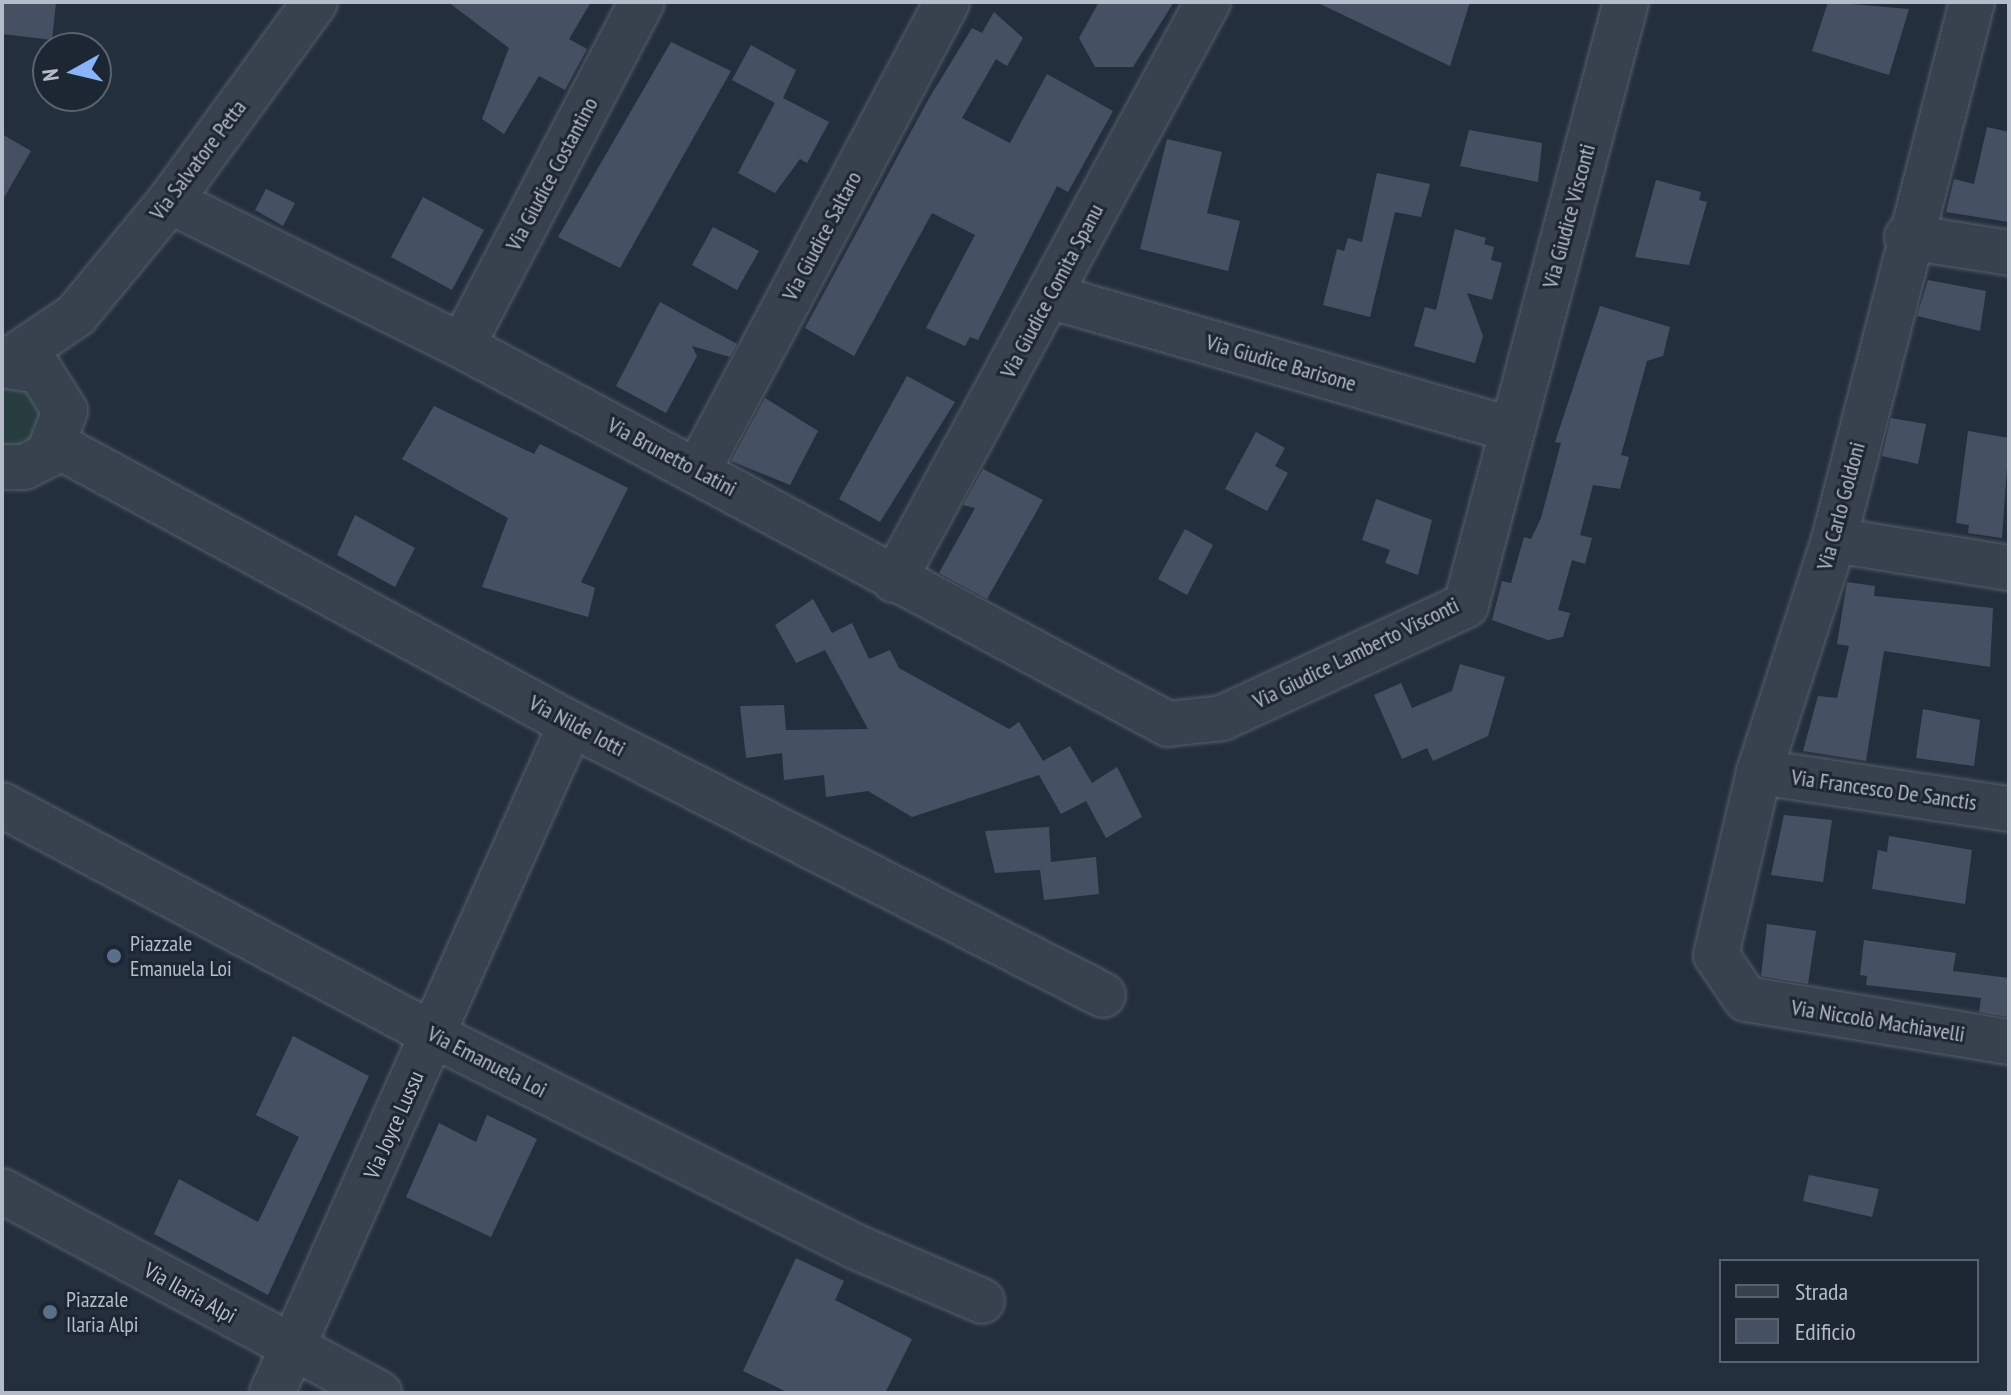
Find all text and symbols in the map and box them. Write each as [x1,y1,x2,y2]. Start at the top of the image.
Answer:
north arrow [32,32,112,112]
text: N [36,67,65,83]
street label: Via Giudice Costantino [500,93,604,255]
street label: Via Salvatore Petta [144,95,252,225]
street label: Via Giudice Visconti [1537,141,1601,291]
street label: Via Giudice Saltaro [777,167,867,305]
street label: Via Giudice Comita Spanu [995,199,1109,383]
street label: Via Giudice Barisone [1203,329,1359,397]
street label: Via Brunetto Latini [603,412,741,502]
street label: Via Carlo Goldoni [1811,439,1871,573]
street label: Via Giudice Lamberto Visconti [1249,592,1463,714]
street label: Via Nilde Iotti [524,690,630,762]
street label: Via Francesco De Sanctis [1790,764,1978,816]
place label: Piazzale Emanuela Loi [130,930,232,982]
marker: Piazzale Emanuela Loi [105,947,123,965]
street label: Via Niccolò Machiavelli [1789,994,1967,1048]
street label: Via Emanuela Loi [423,1021,551,1103]
street label: Via Joyce Lussu [358,1067,430,1183]
street label: Via Ilaria Alpi [139,1257,241,1329]
legend [1719,1259,1979,1363]
text: Strada [1795,1276,1848,1307]
place label: Piazzale Ilaria Alpi [66,1286,139,1338]
marker: Piazzale Ilaria Alpi [41,1303,59,1321]
text: Edificio [1795,1316,1856,1347]

